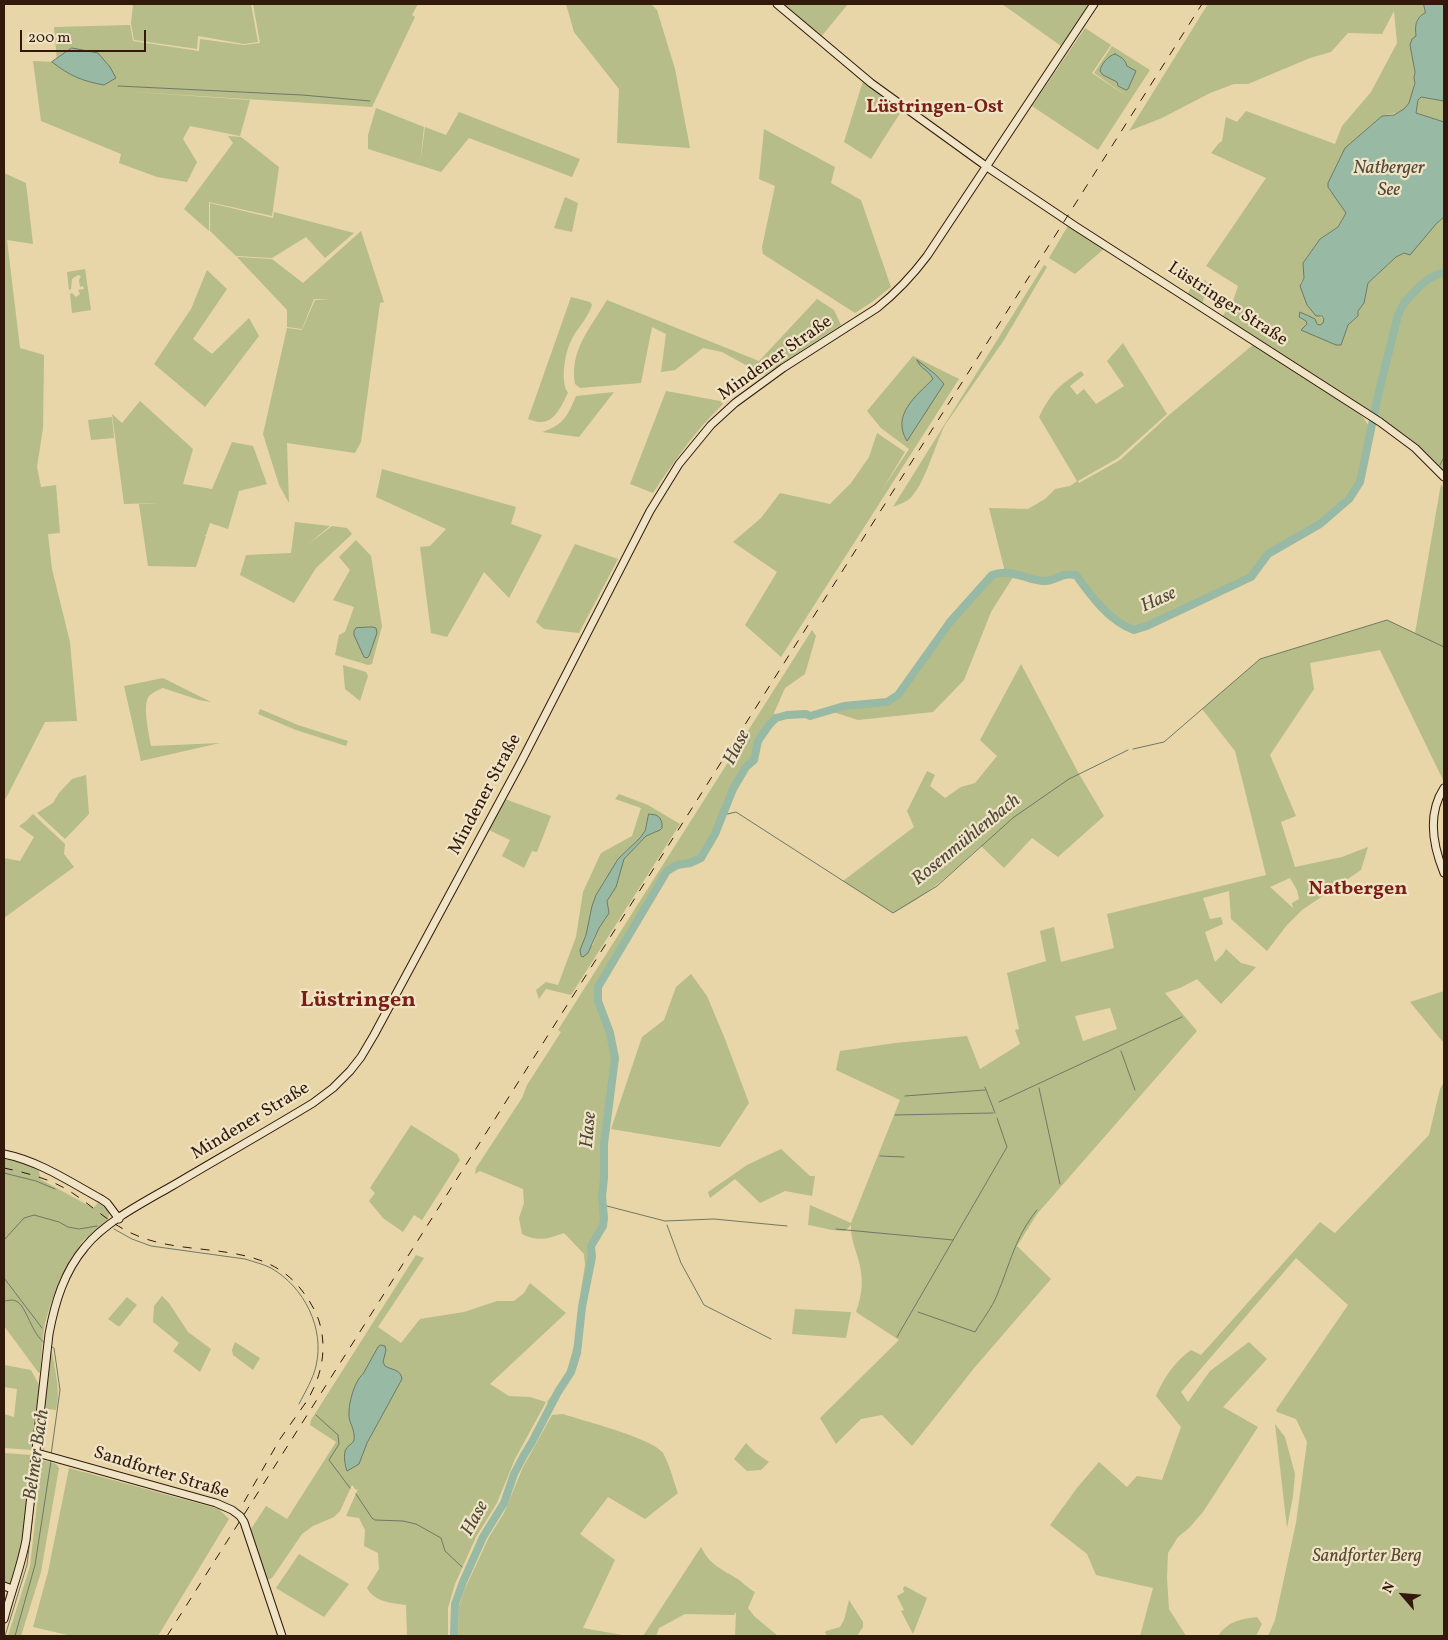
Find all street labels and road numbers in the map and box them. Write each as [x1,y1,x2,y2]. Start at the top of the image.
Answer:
street label: Lüstringer Straße [1163,258,1291,352]
street label: Mindener Straße [715,312,837,406]
street label: Mindener Straße [445,731,527,859]
street label: Mindener Straße [188,1078,314,1166]
street label: Sandforter Straße [90,1443,232,1505]

